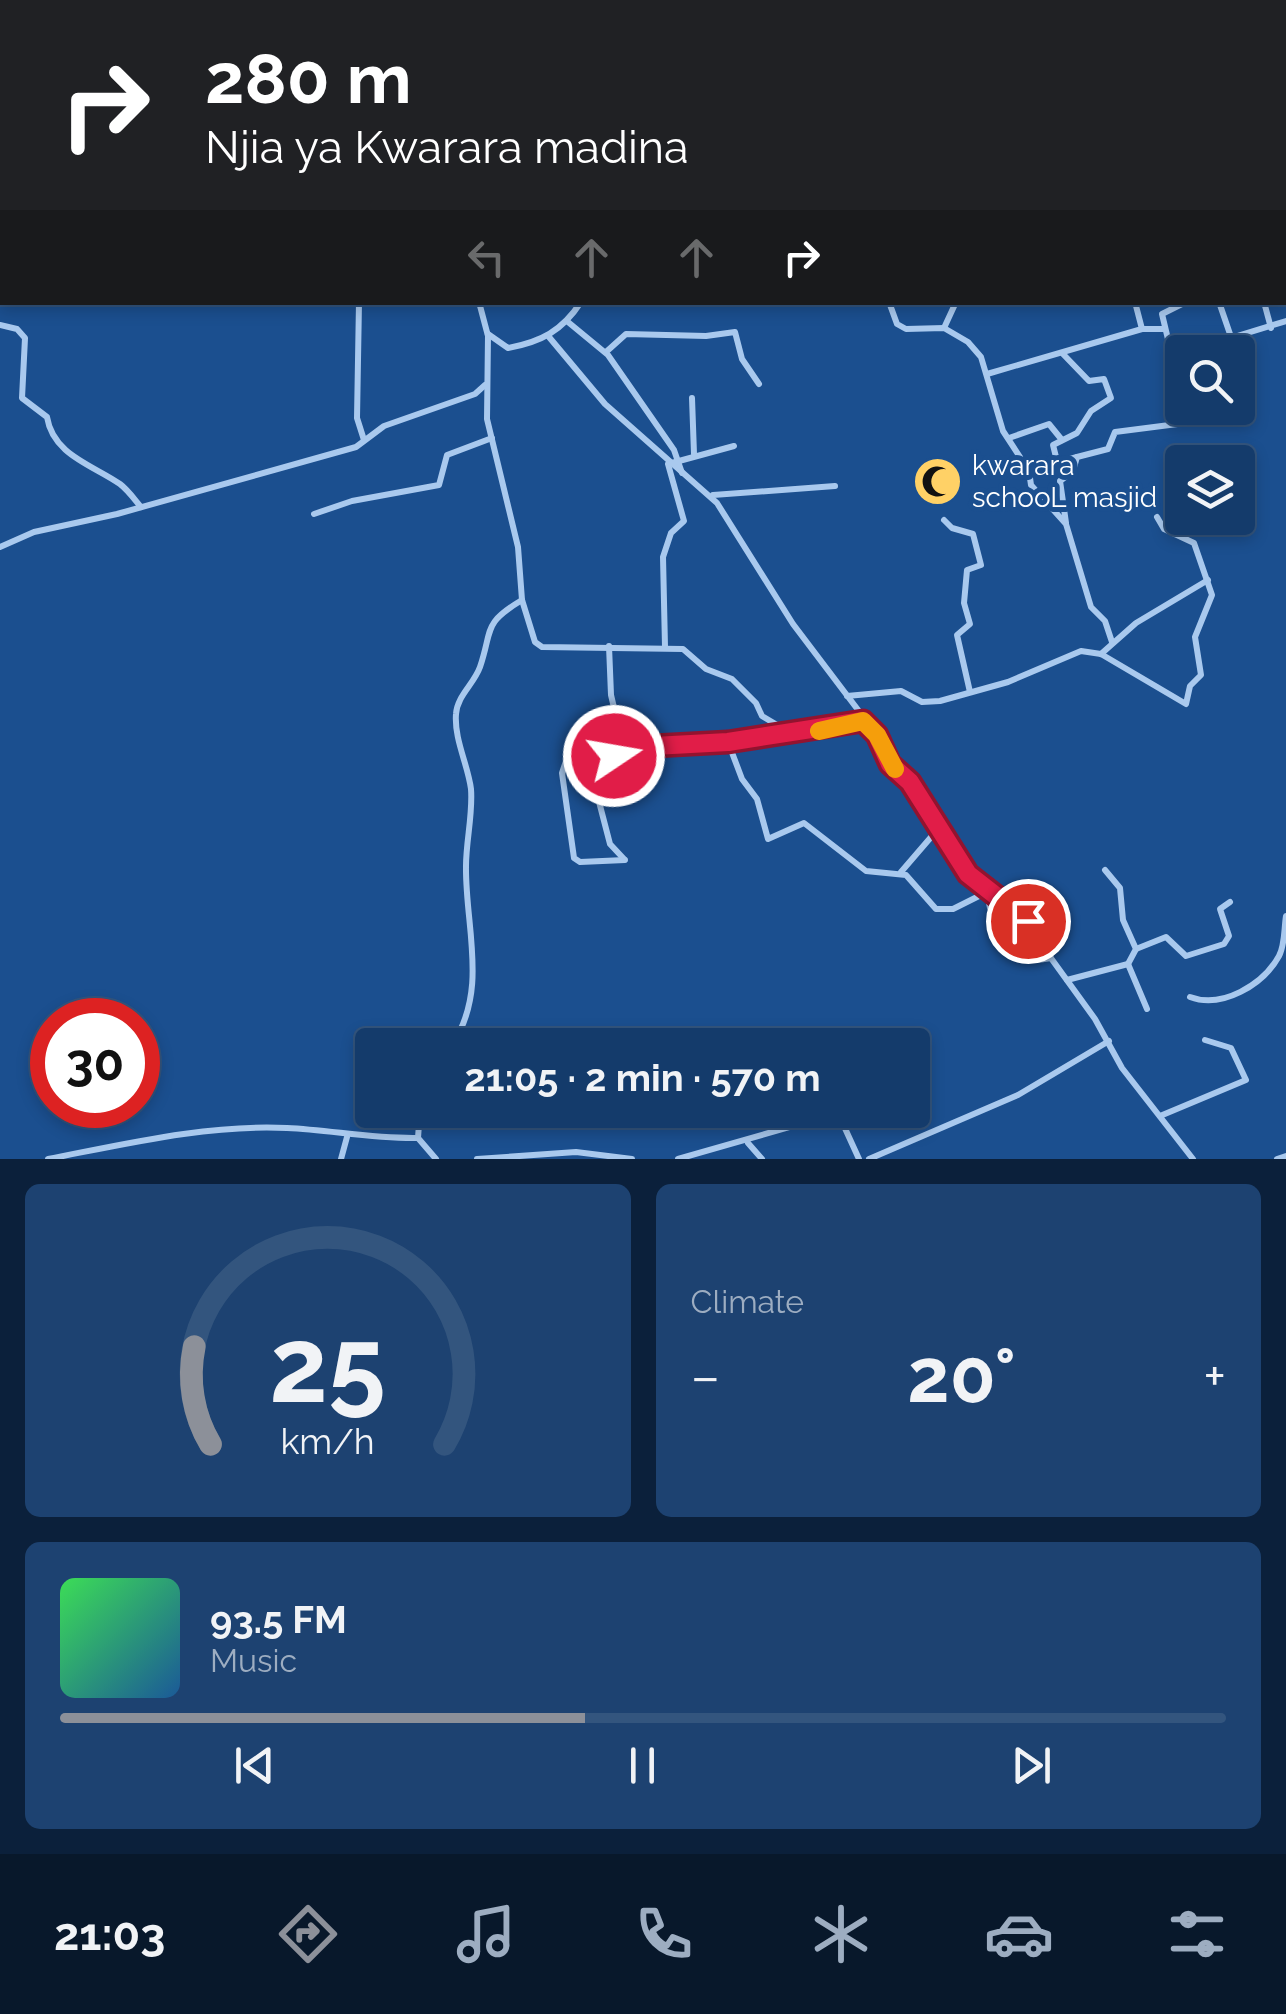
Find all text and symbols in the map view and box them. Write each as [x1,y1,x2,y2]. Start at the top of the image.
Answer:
text: 280 m [205,37,412,119]
icon: right [40,40,170,170]
text: Njia ya Kwarara madina [205,121,688,174]
icon: left [459,230,514,285]
icon: ahead [564,230,619,285]
icon: ahead [669,230,724,285]
icon: right [774,230,829,285]
map controls [1165,335,1255,535]
button: search [1165,335,1255,425]
button: layers [1165,445,1255,535]
place label: kwarara schooL masjid [972,449,1157,514]
mosque icon: kwarara schooL masjid [911,455,963,507]
position arrow [562,704,666,808]
pin [986,879,1071,964]
icon: arrive [1001,894,1056,949]
speed limit sign: 30 [30,998,160,1128]
text: 21:05 · 2 min · 570 m [464,1055,821,1100]
text: Climate [691,1283,804,1320]
text: 25 [270,1304,386,1426]
text: 20° [907,1331,1016,1420]
text: − [691,1344,720,1409]
text: + [1203,1344,1226,1409]
text: km/h [281,1420,375,1462]
text: 93.5 FM [210,1597,347,1642]
text: Music [210,1642,297,1679]
icon: previous [227,1738,282,1793]
icon: pause [615,1738,670,1793]
icon: next [1004,1738,1059,1793]
icon: directions [273,1899,343,1969]
icon: music [451,1899,521,1969]
icon: phone [629,1899,699,1969]
icon: climate [806,1899,876,1969]
icon: car [984,1899,1054,1969]
icon: filters [1162,1899,1232,1969]
text: 21:03 [54,1908,165,1961]

